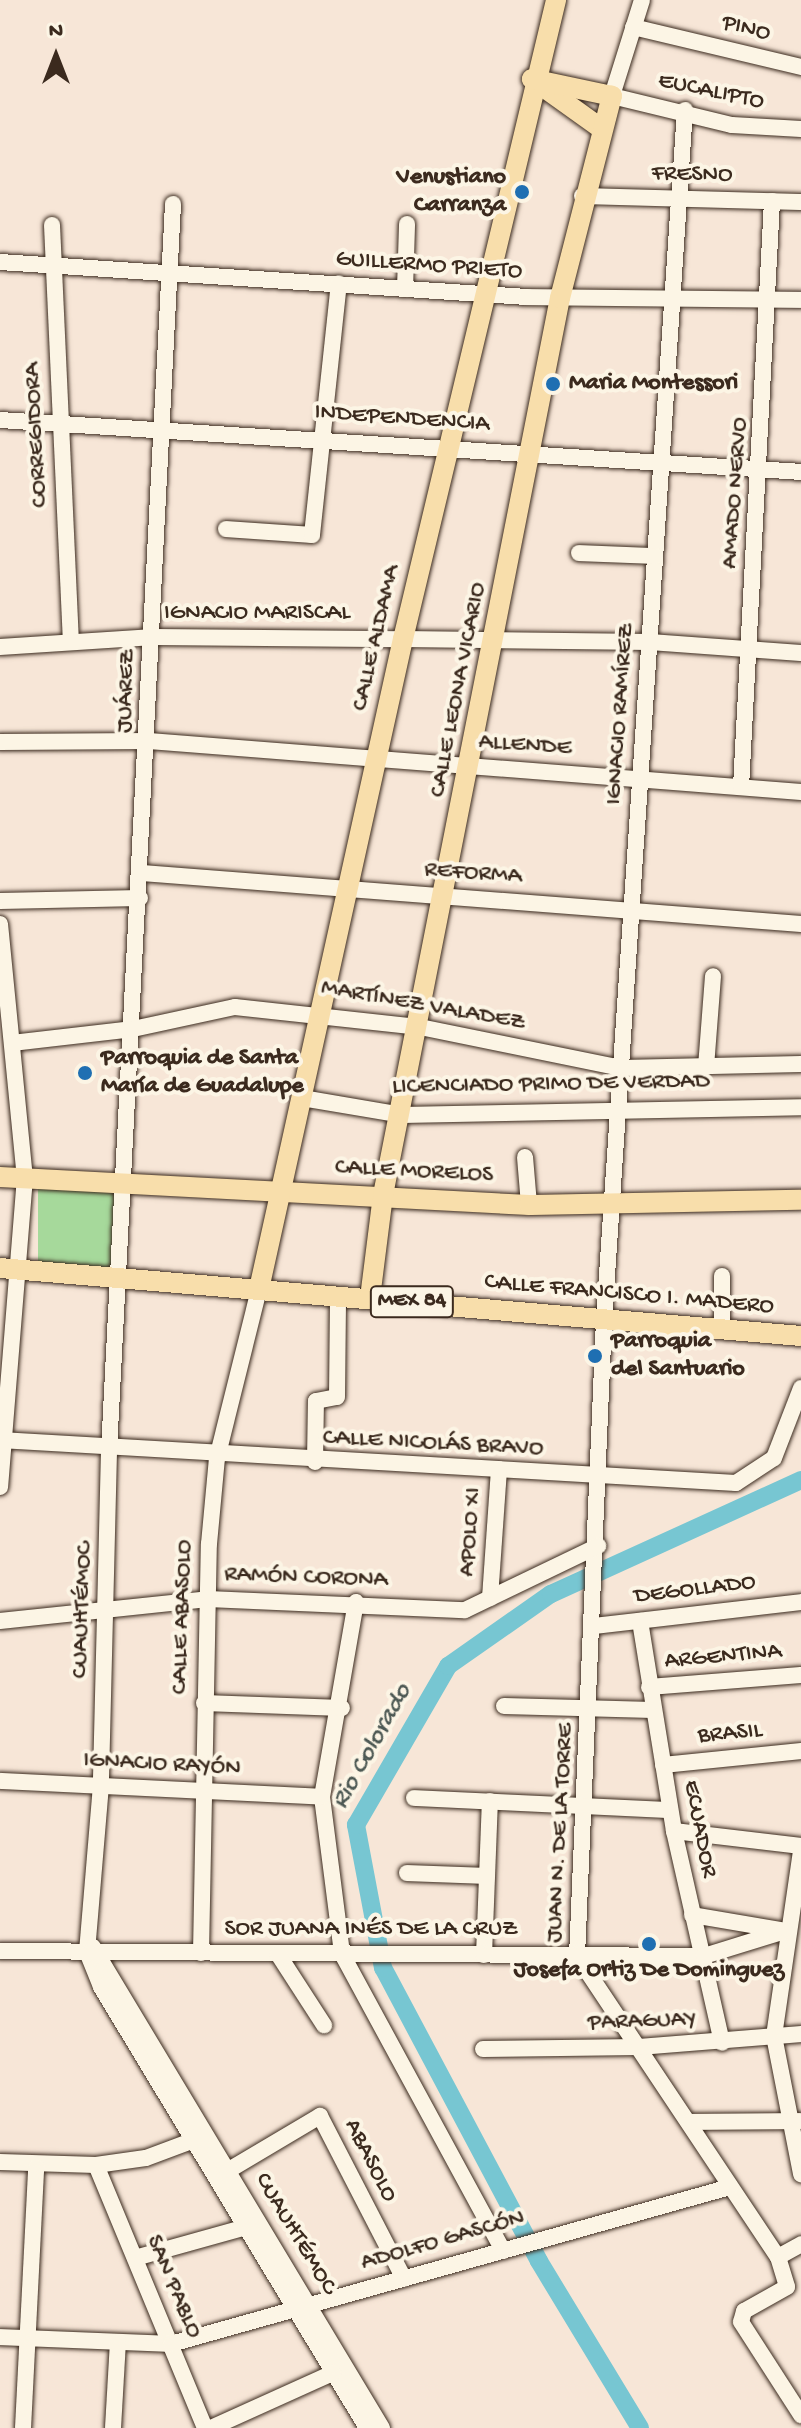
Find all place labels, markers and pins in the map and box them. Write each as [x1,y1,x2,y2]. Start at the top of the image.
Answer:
place label: Venustiano Carranza [397,164,506,220]
marker: Venustiano Carranza [513,183,531,201]
place label: Maria Montessori [569,370,738,398]
marker: Maria Montessori [544,375,562,393]
place label: Parroquia de Santa María de Guadalupe [101,1045,304,1101]
marker: Parroquia de Santa María de Guadalupe [76,1064,94,1082]
place label: Parroquia del Santuario [611,1328,745,1384]
marker: Parroquia del Santuario [586,1347,604,1365]
marker: Josefa Ortiz De Dominguez [640,1935,658,1953]
place label: Josefa Ortiz De Dominguez [514,1957,784,1985]

